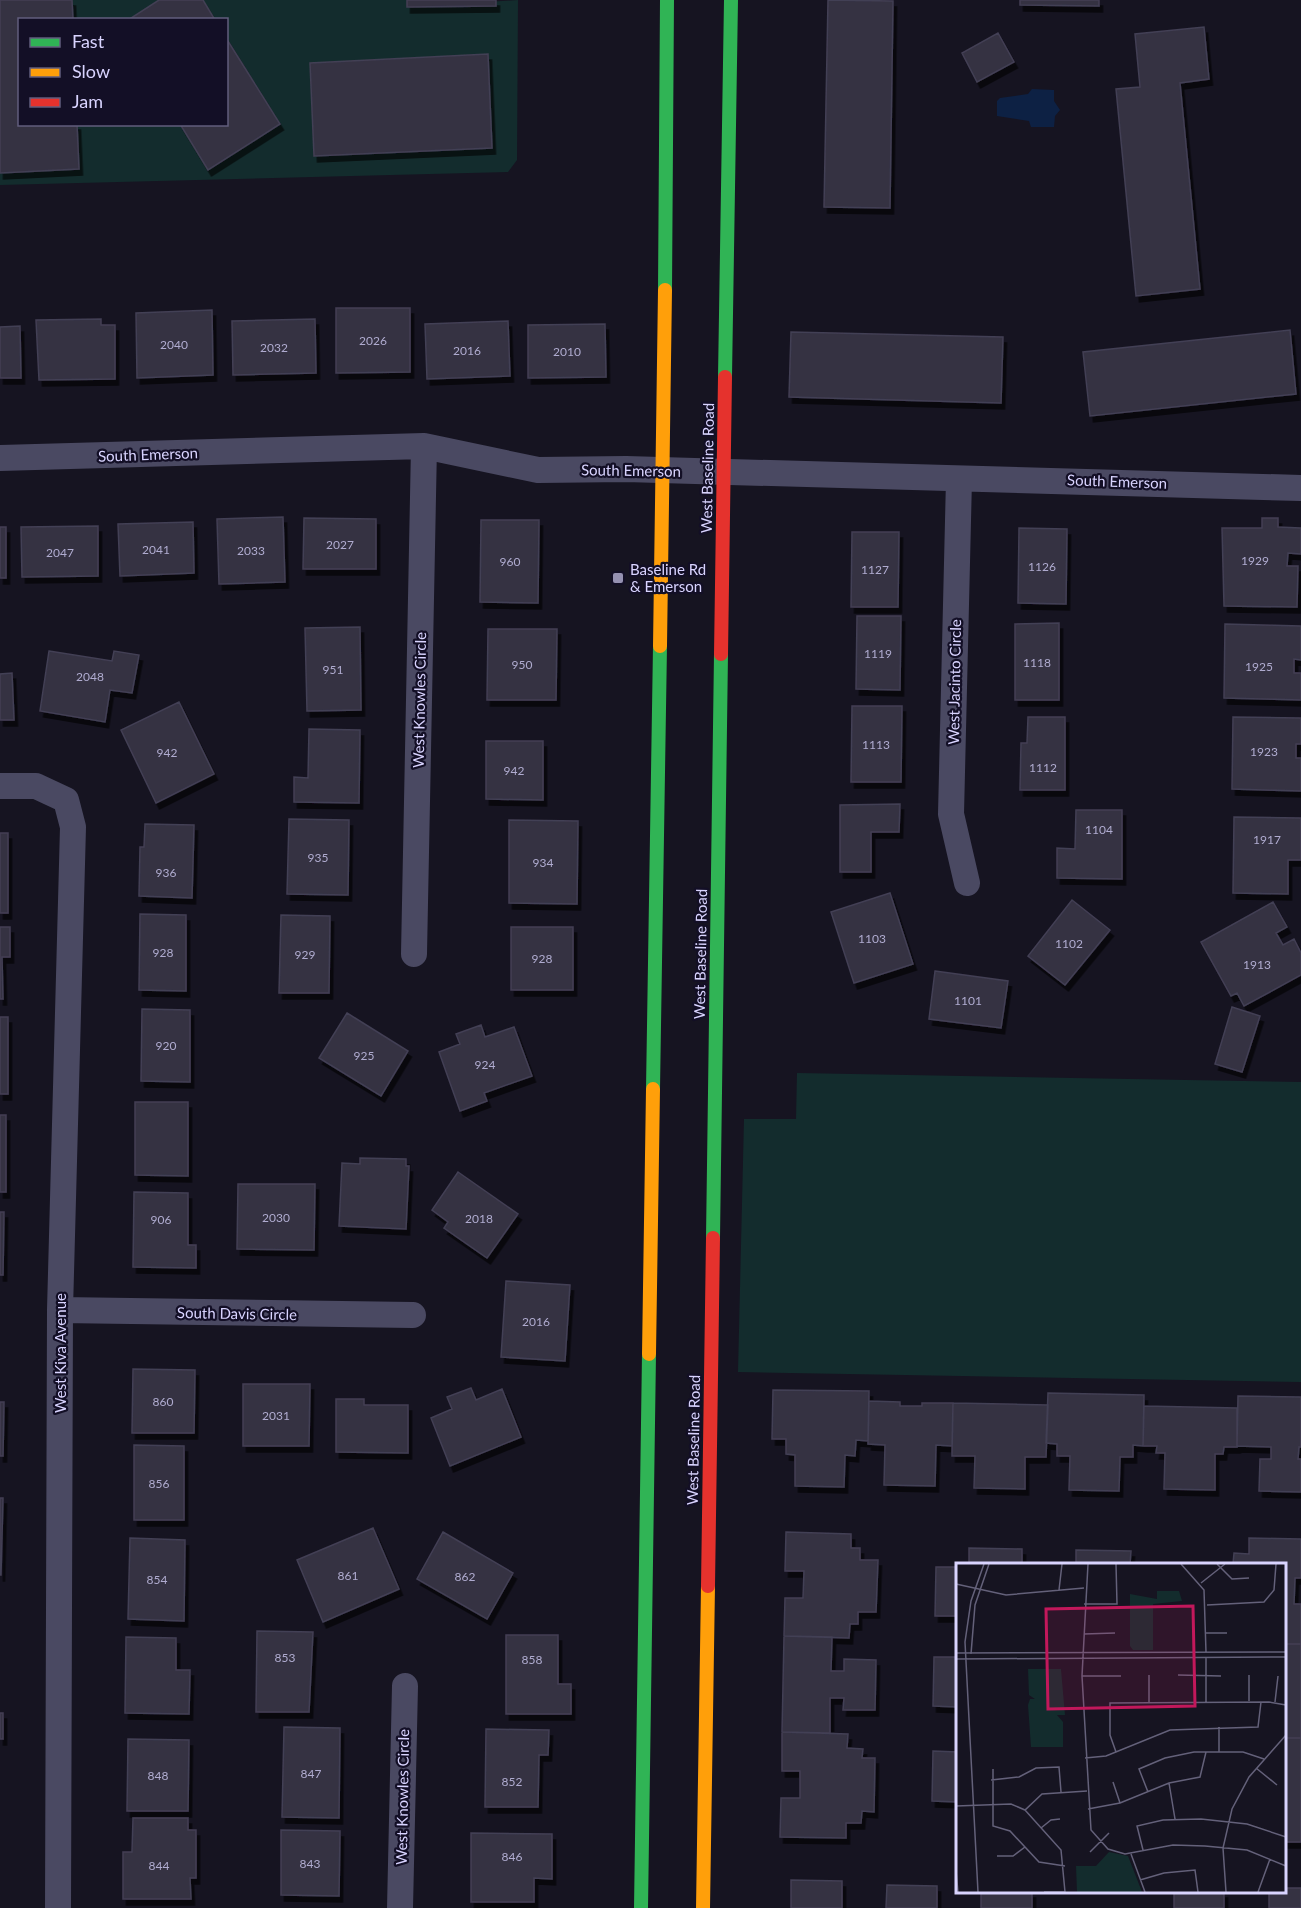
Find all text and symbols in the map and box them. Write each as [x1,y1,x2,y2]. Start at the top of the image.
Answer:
legend [18,18,228,126]
text: Fast [72,30,105,52]
text: Slow [72,60,110,82]
text: Jam [72,90,103,112]
house number: 2026 [359,333,387,348]
house number: 2040 [160,337,188,352]
house number: 2032 [260,340,288,355]
house number: 2016 [453,343,481,358]
house number: 2010 [553,344,581,359]
street label: West Baseline Road [697,403,717,533]
street label: South Emerson [98,443,198,465]
street label: South Emerson [581,460,681,480]
street label: South Emerson [1067,470,1167,492]
house number: 2027 [326,537,354,552]
house number: 2041 [142,542,170,557]
house number: 2033 [237,543,265,558]
house number: 2047 [46,545,74,560]
house number: 1929 [1241,553,1269,568]
house number: 960 [500,554,520,569]
house number: 1126 [1028,559,1056,574]
place label: Baseline Rd & Emerson [630,560,706,595]
house number: 1127 [861,562,889,577]
marker: Baseline Rd & Emerson [611,571,625,585]
street label: West Jacinto Circle [944,619,964,745]
street label: West Knowles Circle [409,632,429,768]
house number: 1119 [864,646,892,661]
house number: 1118 [1023,655,1051,670]
house number: 950 [512,657,532,672]
house number: 1925 [1245,659,1273,674]
house number: 951 [323,662,343,677]
house number: 2048 [76,669,104,684]
house number: 1113 [862,737,890,752]
house number: 1923 [1250,744,1278,759]
house number: 942 [157,745,177,760]
house number: 1112 [1029,760,1057,775]
house number: 942 [504,763,524,778]
house number: 1104 [1085,822,1113,837]
house number: 1917 [1253,832,1281,847]
house number: 935 [308,850,328,865]
house number: 934 [533,855,553,870]
house number: 936 [156,865,176,880]
street label: West Baseline Road [690,889,710,1019]
house number: 1103 [858,931,886,946]
house number: 1102 [1055,936,1083,951]
house number: 928 [153,945,173,960]
house number: 929 [295,947,315,962]
house number: 928 [532,951,552,966]
house number: 1913 [1243,957,1271,972]
house number: 1101 [954,993,982,1008]
house number: 920 [156,1038,176,1053]
house number: 925 [354,1048,374,1063]
house number: 924 [475,1057,495,1072]
house number: 2030 [262,1210,290,1225]
house number: 2018 [465,1211,493,1226]
house number: 906 [151,1212,171,1227]
street label: West Kiva Avenue [51,1293,69,1413]
street label: South Davis Circle [177,1303,297,1323]
house number: 2016 [522,1314,550,1329]
street label: West Baseline Road [683,1375,703,1505]
house number: 860 [153,1394,173,1409]
house number: 2031 [262,1408,290,1423]
house number: 856 [149,1476,169,1491]
inset map [956,1563,1286,1893]
house number: 861 [338,1568,358,1583]
house number: 862 [455,1569,475,1584]
house number: 854 [147,1572,167,1587]
house number: 853 [275,1650,295,1665]
house number: 858 [522,1652,542,1667]
street label: West Knowles Circle [392,1729,412,1865]
house number: 847 [301,1766,321,1781]
house number: 848 [148,1768,168,1783]
house number: 852 [502,1774,522,1789]
house number: 846 [502,1849,522,1864]
house number: 843 [300,1856,320,1871]
house number: 844 [149,1858,169,1873]

